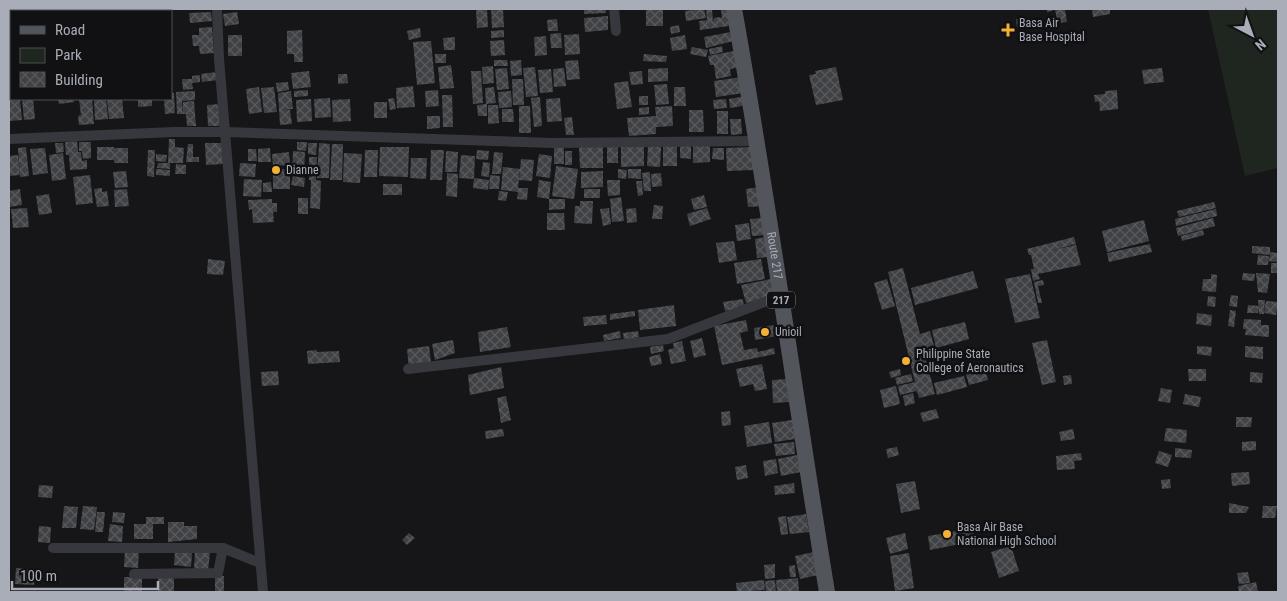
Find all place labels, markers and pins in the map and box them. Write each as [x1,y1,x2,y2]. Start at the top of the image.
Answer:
place label: Basa Air Base Hospital [1019,16,1085,44]
marker: Basa Air Base Hospital [1001,23,1015,37]
place label: Dianne [286,163,319,177]
marker: Dianne [270,164,282,176]
place label: Unioil [775,325,802,339]
marker: Unioil [759,326,771,338]
place label: Philippine State College of Aeronautics [916,347,1024,375]
marker: Philippine State College of Aeronautics [900,355,912,367]
place label: Basa Air Base National High School [957,520,1057,548]
marker: Basa Air Base National High School [941,528,953,540]

